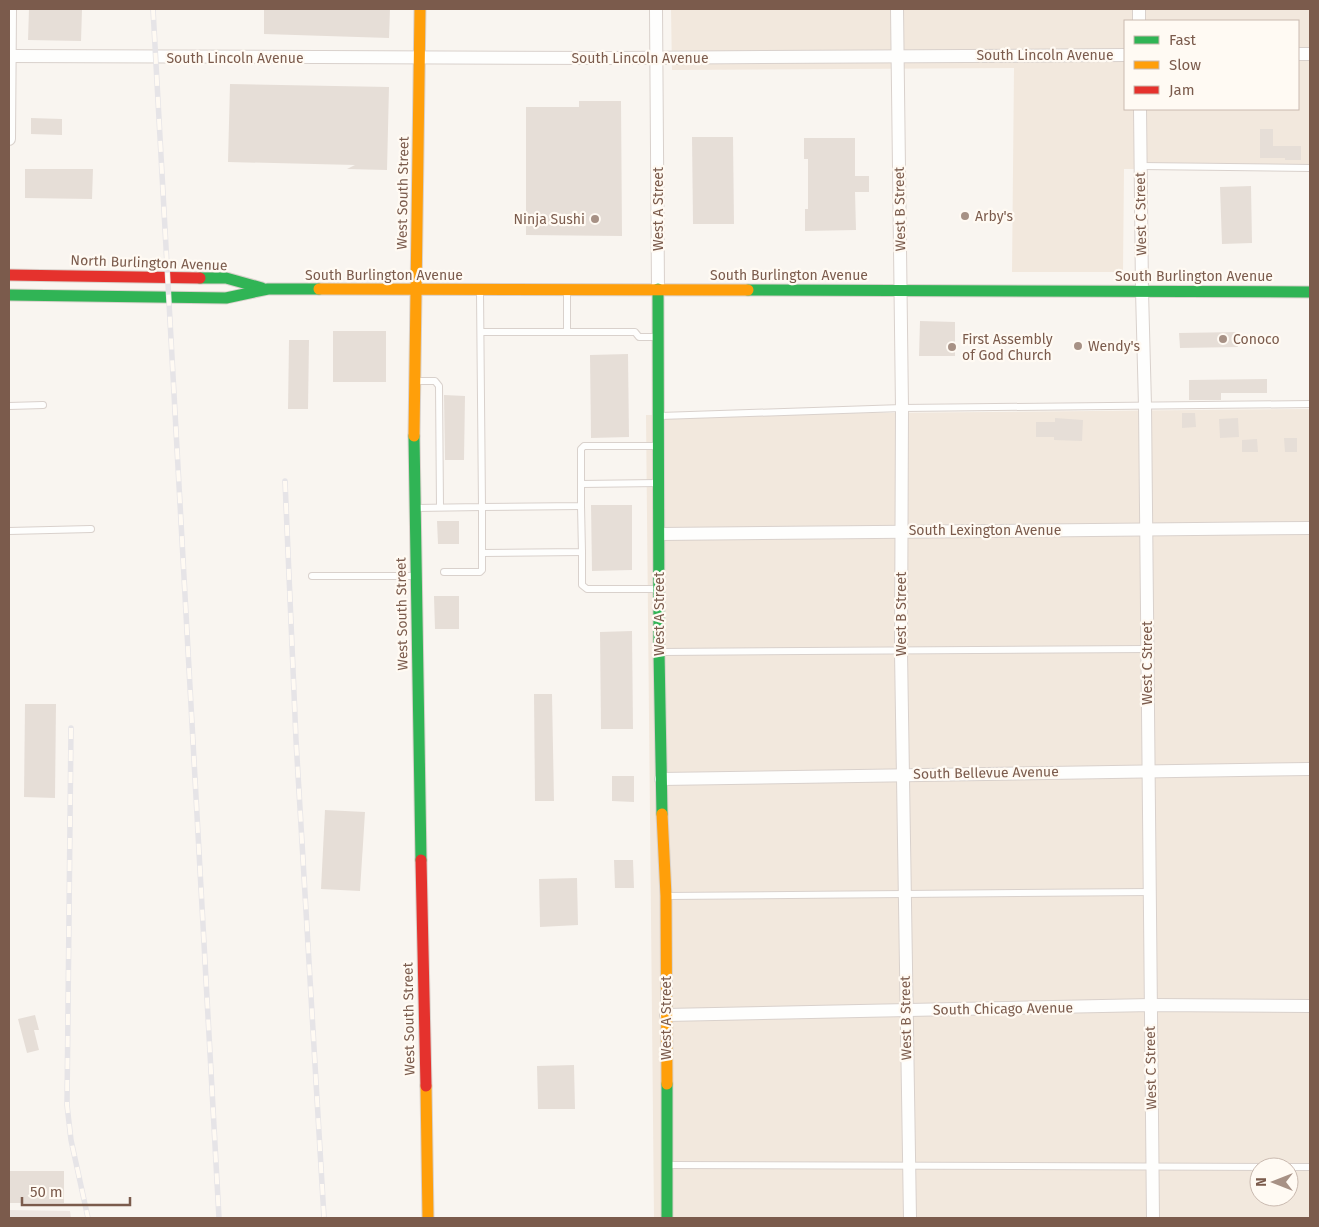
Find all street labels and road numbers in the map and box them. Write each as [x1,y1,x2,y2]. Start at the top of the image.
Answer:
street label: South Lincoln Avenue [976,47,1114,64]
street label: South Lincoln Avenue [166,50,304,67]
street label: South Lincoln Avenue [571,50,709,67]
street label: West South Street [394,135,413,250]
street label: West A Street [650,166,667,251]
street label: West B Street [891,166,909,251]
street label: West C Street [1132,171,1150,256]
street label: North Burlington Avenue [70,252,228,274]
street label: South Burlington Avenue [305,267,463,284]
street label: South Burlington Avenue [710,267,868,284]
street label: South Burlington Avenue [1115,268,1273,285]
street label: South Lexington Avenue [909,522,1061,539]
street label: West South Street [392,556,411,671]
street label: West A Street [651,571,668,656]
street label: West B Street [893,571,910,656]
street label: West C Street [1139,620,1156,705]
street label: South Bellevue Avenue [913,763,1059,783]
street label: West South Street [399,961,418,1076]
street label: West A Street [658,975,675,1060]
street label: West B Street [897,975,915,1060]
street label: South Chicago Avenue [933,999,1073,1019]
street label: West C Street [1142,1025,1160,1110]

